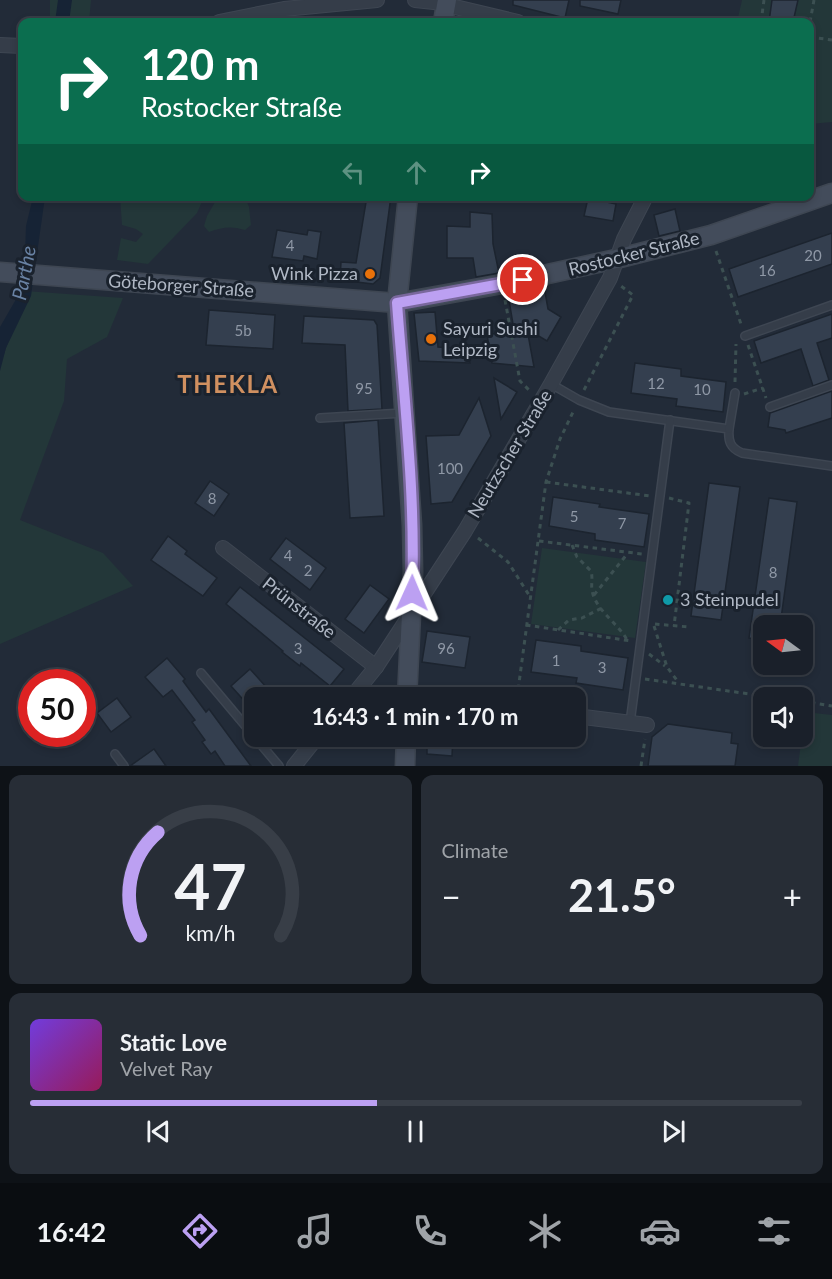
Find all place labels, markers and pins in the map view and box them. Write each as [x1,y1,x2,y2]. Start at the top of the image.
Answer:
pin [497,254,548,305]
place label: Wink Pizza [271,262,358,284]
marker: Wink Pizza [363,267,377,281]
place label: Sayuri Sushi Leipzig [443,317,538,360]
marker: Sayuri Sushi Leipzig [424,332,438,346]
place label: 3 Steinpudel [680,588,779,610]
marker: 3 Steinpudel [661,593,675,607]

